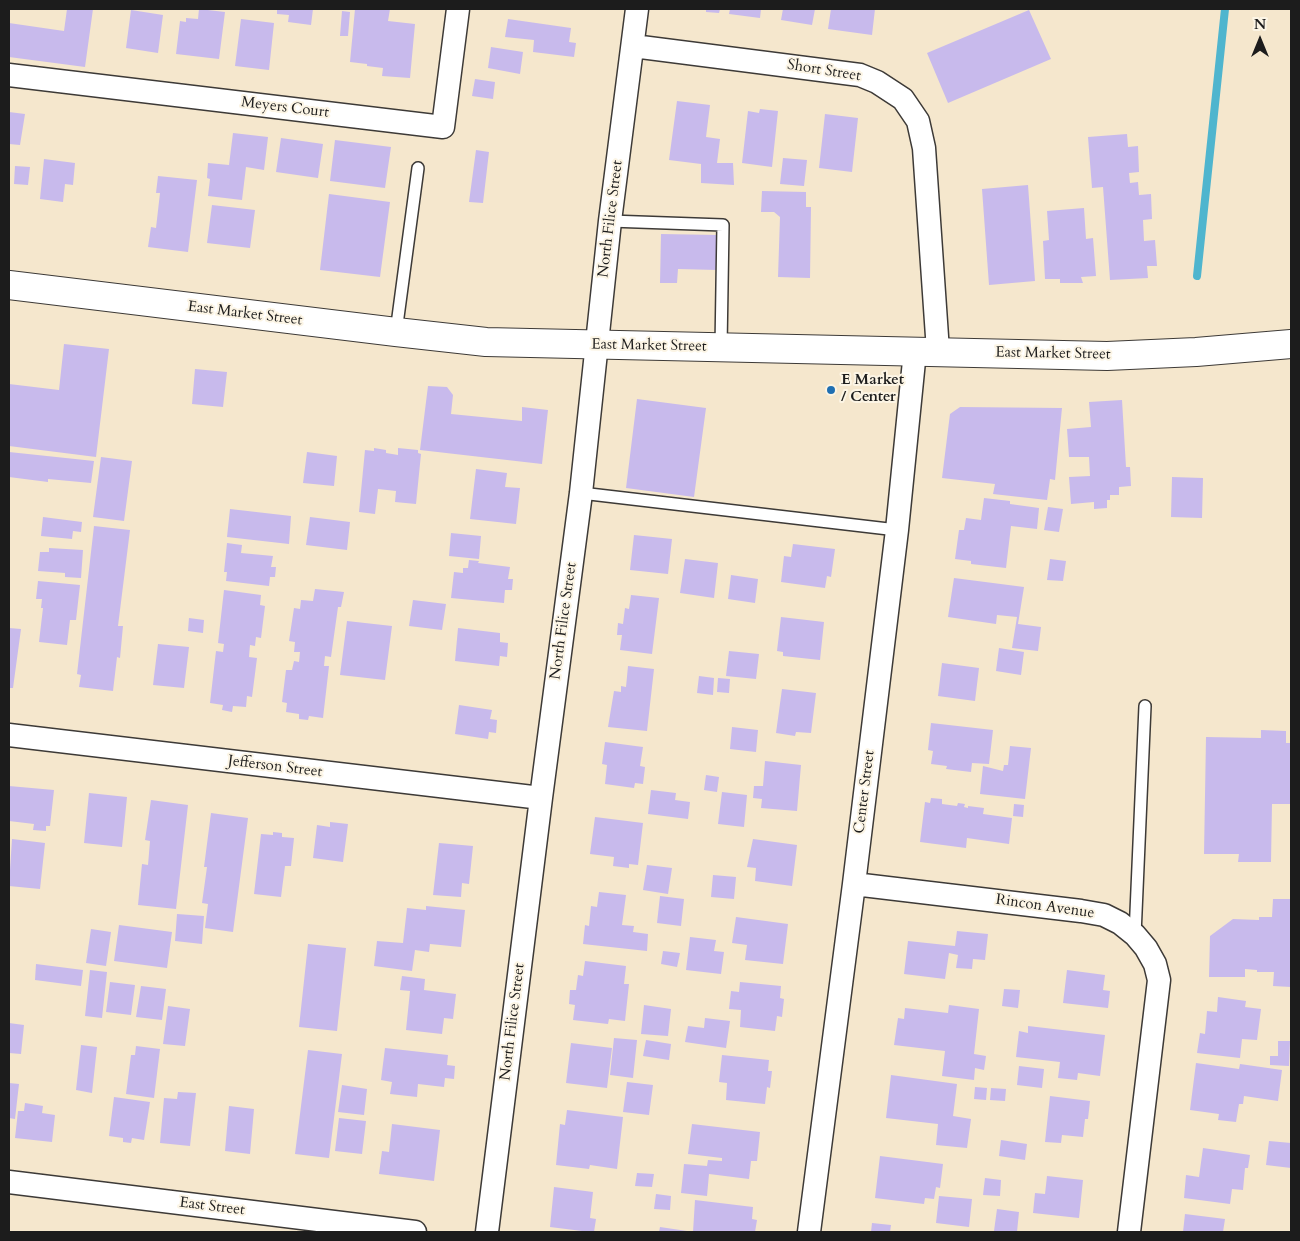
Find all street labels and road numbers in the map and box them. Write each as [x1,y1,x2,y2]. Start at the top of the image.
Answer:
street label: Short Street [786,56,862,86]
street label: Meyers Court [240,94,330,122]
street label: North Filice Street [595,159,627,279]
street label: East Market Street [187,298,303,330]
street label: East Market Street [591,336,707,356]
street label: East Market Street [995,344,1111,364]
street label: North Filice Street [547,561,581,681]
street label: Center Street [851,749,879,835]
street label: Jefferson Street [227,752,323,782]
street label: Rincon Avenue [995,891,1095,923]
street label: North Filice Street [497,962,529,1082]
street label: East Street [178,1194,246,1220]

